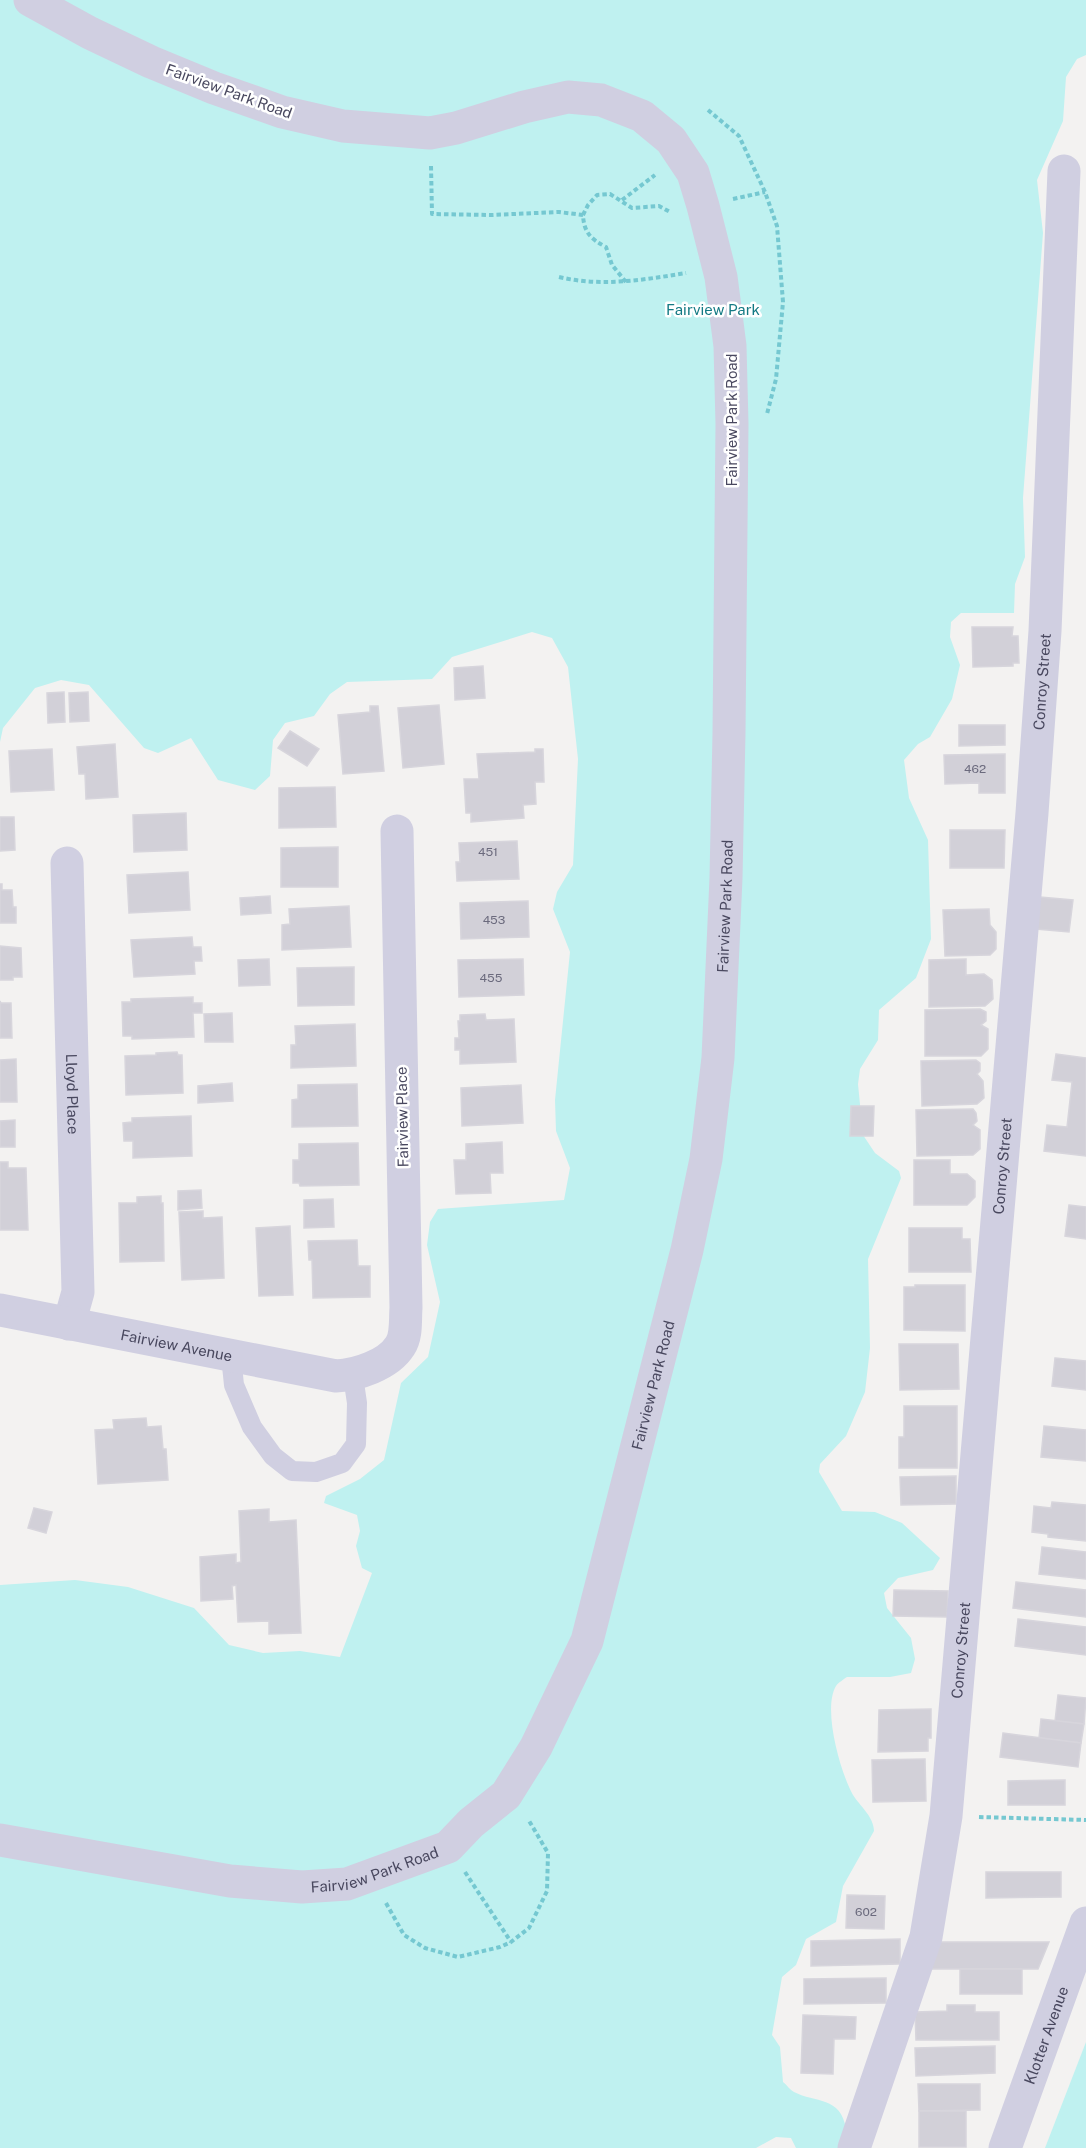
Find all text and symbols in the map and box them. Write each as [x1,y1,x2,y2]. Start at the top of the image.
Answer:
street label: Fairview Park Road [164,60,294,122]
park label: Fairview Park [666,301,760,318]
street label: Fairview Park Road [723,353,740,487]
street label: Conroy Street [1029,632,1053,731]
house number: 462 [964,762,986,776]
street label: Fairview Park Road [713,840,735,973]
house number: 451 [478,845,498,859]
house number: 453 [483,913,505,927]
house number: 455 [480,971,503,985]
street label: Lloyd Place [63,1053,82,1134]
street label: Fairview Place [393,1066,411,1168]
street label: Conroy Street [989,1117,1014,1215]
street label: Fairview Park Road [628,1318,677,1452]
street label: Fairview Avenue [119,1325,234,1364]
street label: Conroy Street [948,1601,973,1699]
street label: Fairview Park Road [310,1843,441,1895]
house number: 602 [855,1905,877,1919]
street label: Klotter Avenue [1020,1984,1071,2086]

